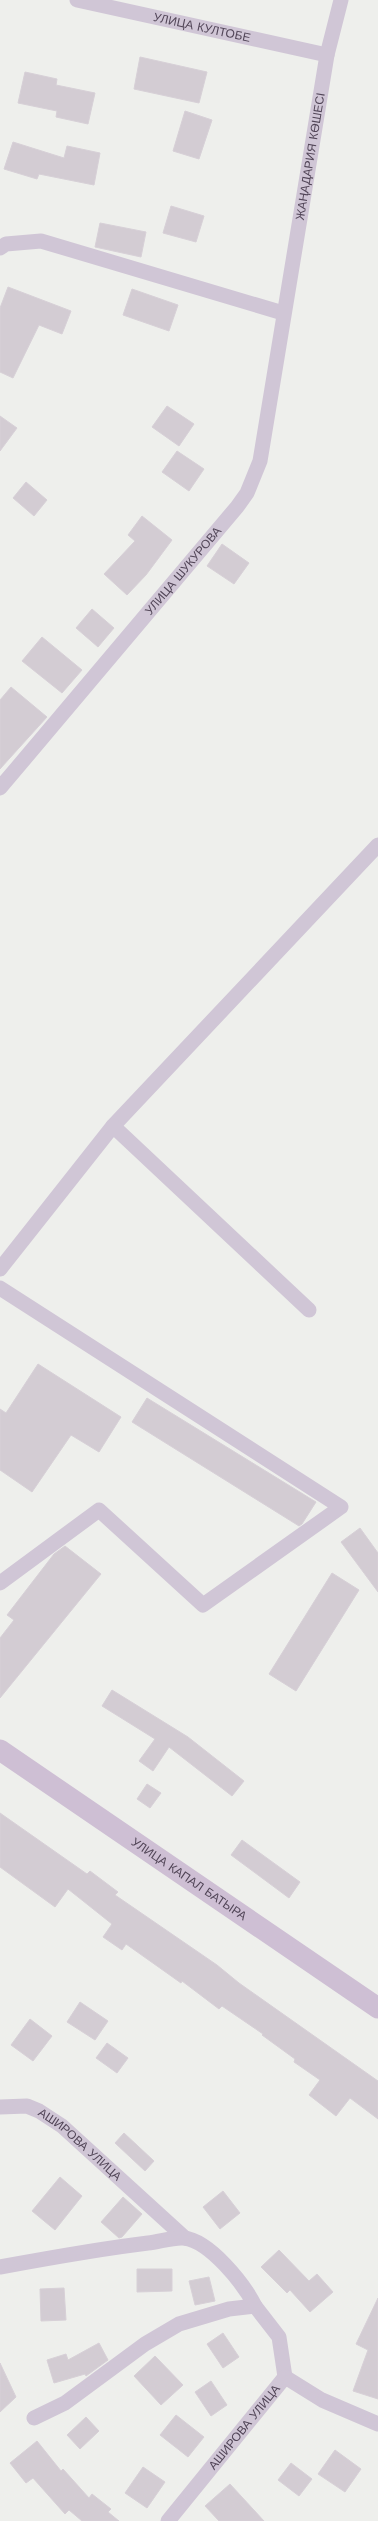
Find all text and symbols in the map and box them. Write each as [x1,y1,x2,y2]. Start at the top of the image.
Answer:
street label: УЛИЦА КУЛТОБЕ [152,10,252,45]
street label: ЖАҢАДАРИЯ КӨШЕСІ [293,92,328,221]
street label: УЛИЦА ШУКУРОВА [142,524,224,618]
street label: УЛИЦА КАПАЛ БАТЫРА [129,1835,249,1923]
street label: АШИРОВА УЛИЦА [36,2105,124,2184]
street label: АШИРОВА УЛИЦА [206,2382,283,2472]

